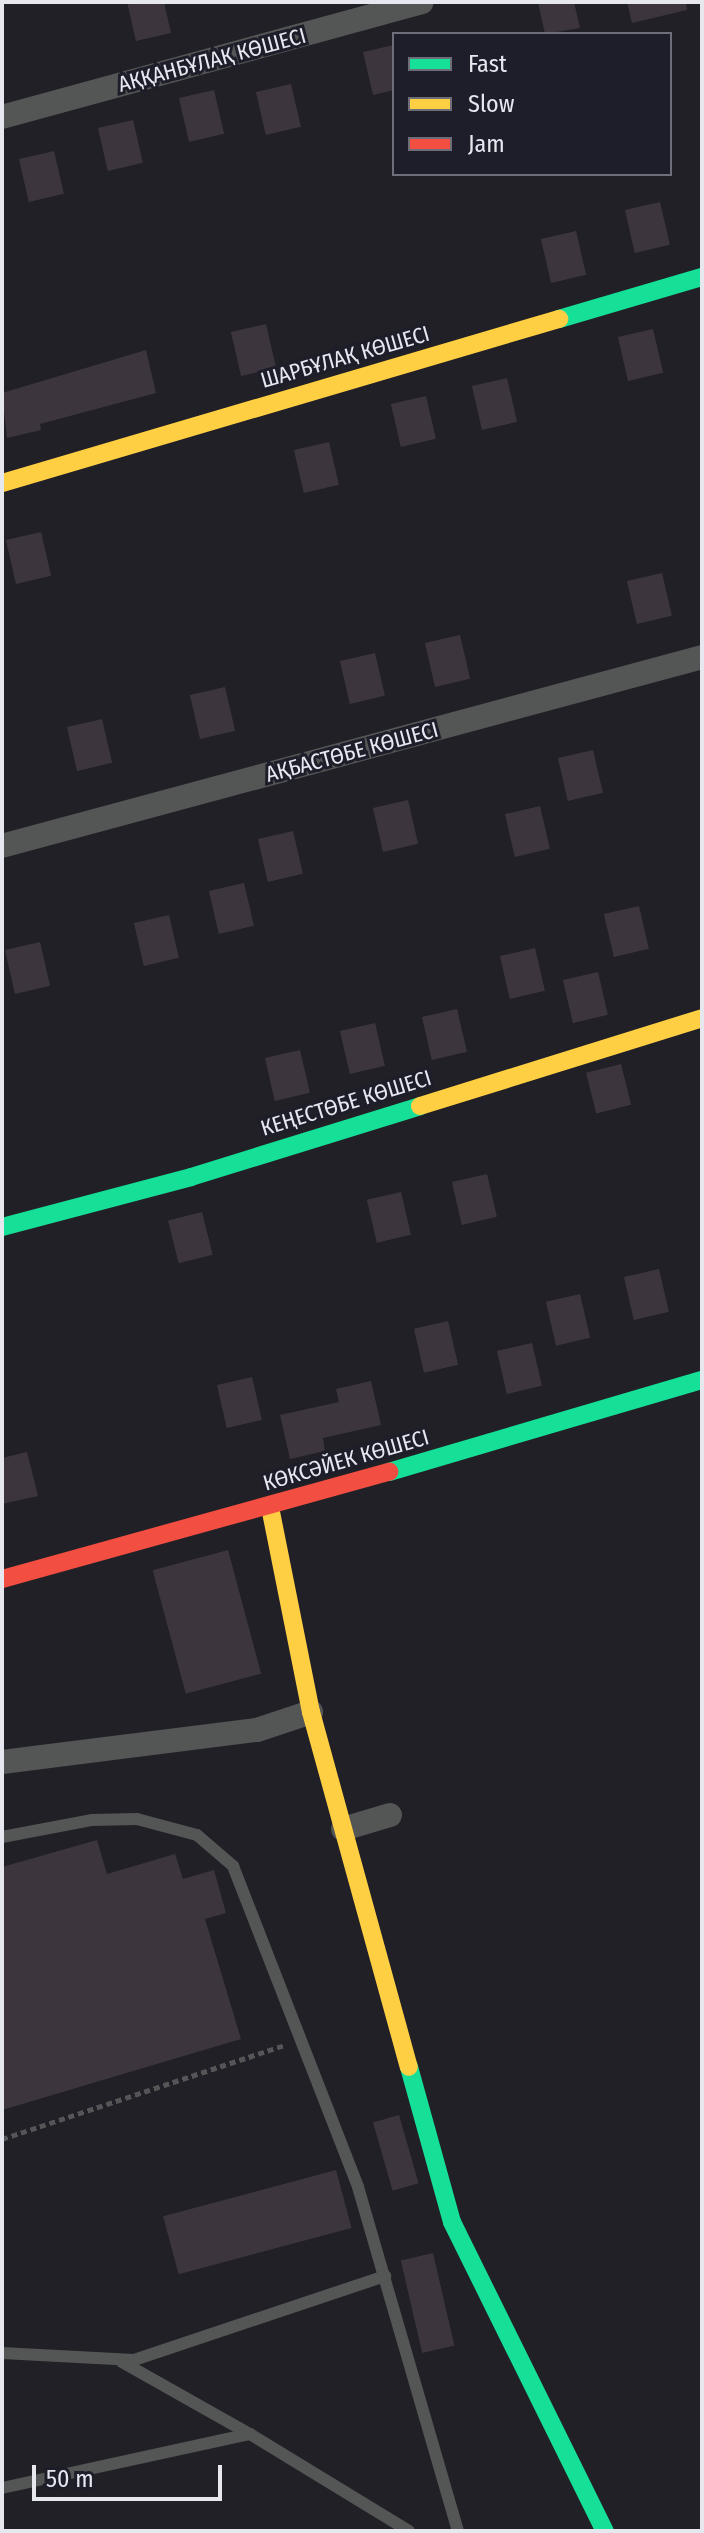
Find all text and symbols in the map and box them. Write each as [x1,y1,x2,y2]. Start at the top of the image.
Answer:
street label: АҚҚАНБҰЛАҚ КӨШЕСІ [115,22,309,98]
legend [392,32,672,176]
text: Fast [468,50,507,78]
text: Slow [468,90,514,118]
text: Jam [468,130,505,158]
street label: ШАРБҰЛАҚ КӨШЕСІ [257,320,433,394]
street label: АҚБАСТӨБЕ КӨШЕСІ [263,716,441,788]
street label: КЕҢЕСТӨБЕ КӨШЕСІ [257,1064,435,1142]
street label: КӨКСӘЙЕК КӨШЕСІ [260,1424,432,1496]
scale bar [36,2449,226,2499]
text: 50 m [46,2465,94,2493]

